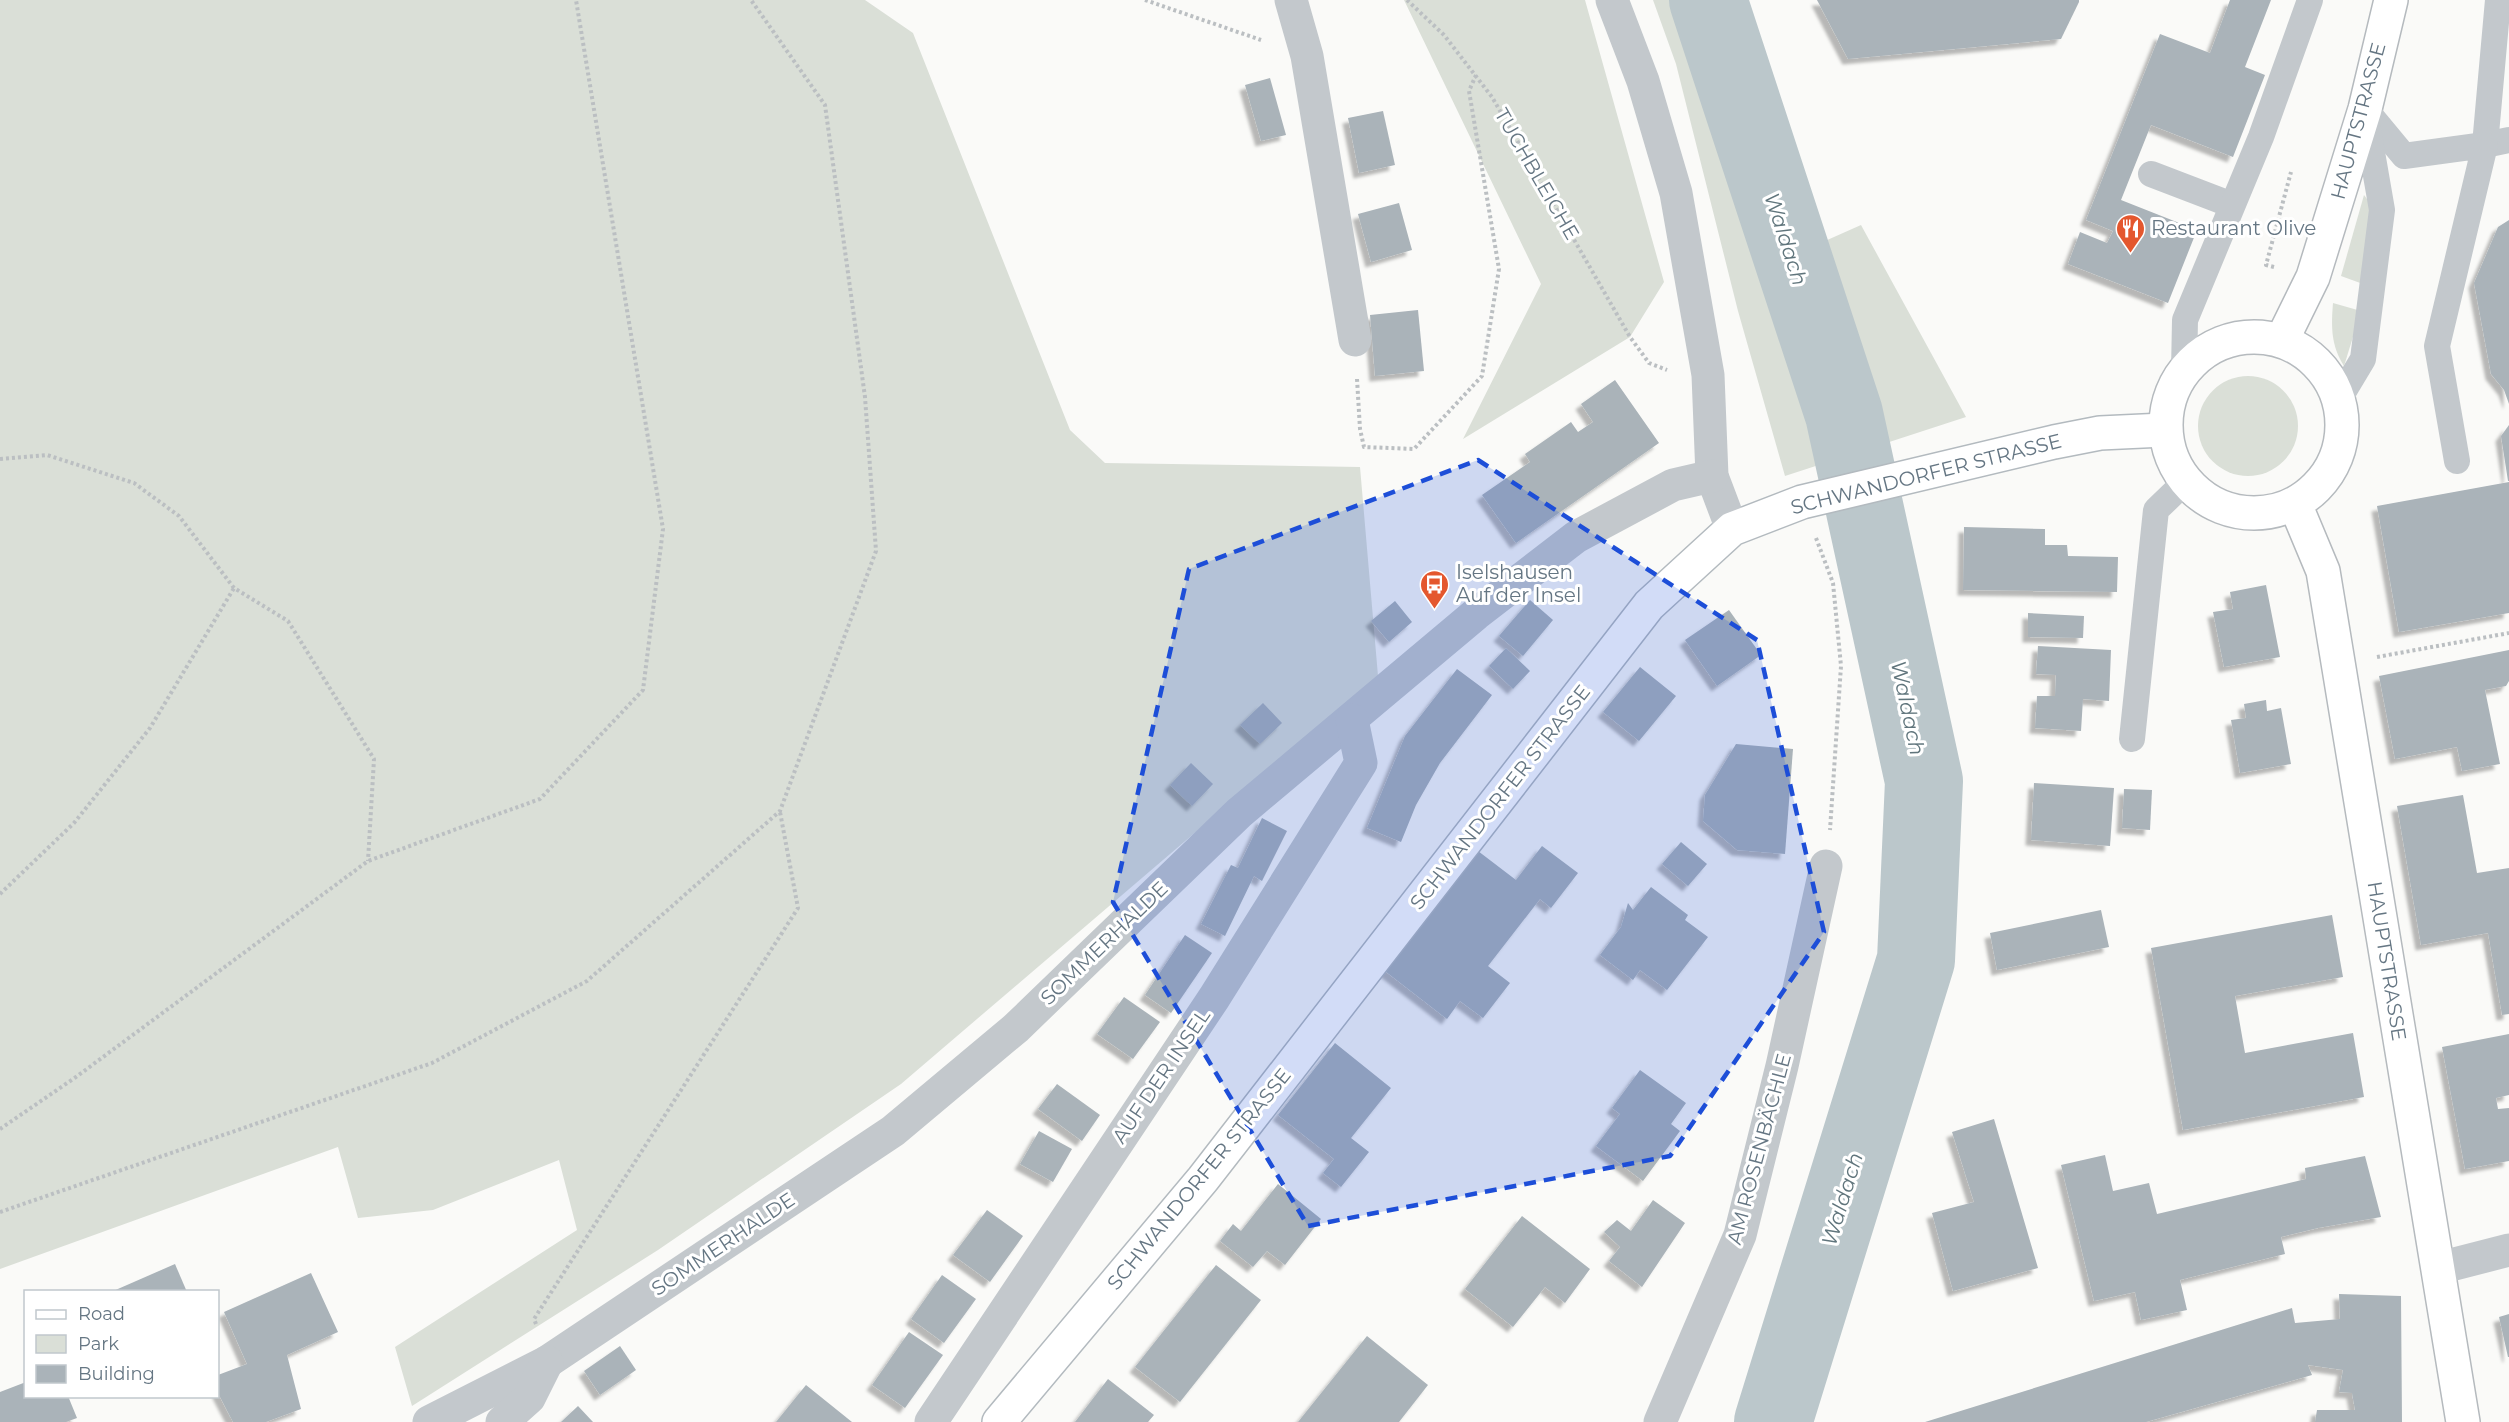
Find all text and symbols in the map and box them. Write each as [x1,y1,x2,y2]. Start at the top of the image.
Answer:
street label: HAUPTSTRASSE [2326,40,2390,202]
street label: TUCHBLEICHE [1490,104,1584,244]
water label: Waldach [1759,189,1813,289]
restaurant icon: Restaurant Olive [2114,212,2146,254]
place label: Restaurant Olive [2151,216,2316,240]
street label: SCHWANDORFER STRASSE [1788,429,2064,519]
place label: Iselshausen Auf der Insel [1456,560,1581,607]
bus stop icon: Iselshausen Auf der Insel [1419,568,1451,610]
water label: Waldach [1886,658,1930,758]
street label: SCHWANDORFER STRASSE [1405,680,1595,914]
street label: SOMMERHALDE [1035,876,1173,1010]
street label: HAUPTSTRASSE [2363,879,2411,1043]
street label: AUF DER INSEL [1107,1004,1215,1148]
street label: AM ROSENBÄCHLE [1722,1051,1796,1247]
street label: SCHWANDORFER STRASSE [1102,1063,1296,1295]
water label: Waldach [1816,1149,1868,1249]
street label: SOMMERHALDE [647,1187,799,1301]
legend [24,1290,219,1398]
text: Road [78,1303,125,1325]
text: Park [78,1333,119,1355]
text: Building [78,1363,155,1385]

